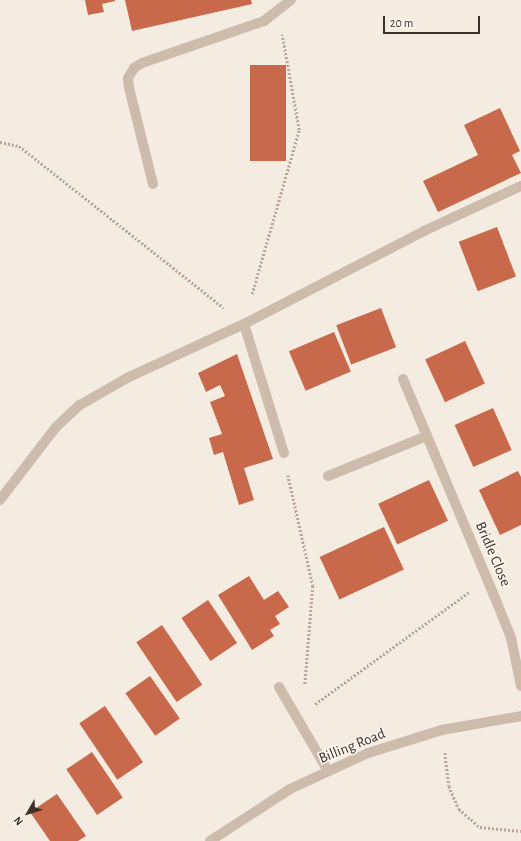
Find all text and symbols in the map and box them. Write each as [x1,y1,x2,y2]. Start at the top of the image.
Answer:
scale bar [385,8,482,34]
text: 20 m [390,17,413,29]
street label: Bridle Close [471,519,515,589]
street label: Billing Road [316,725,388,767]
north arrow [8,793,48,833]
text: N [12,814,25,827]

